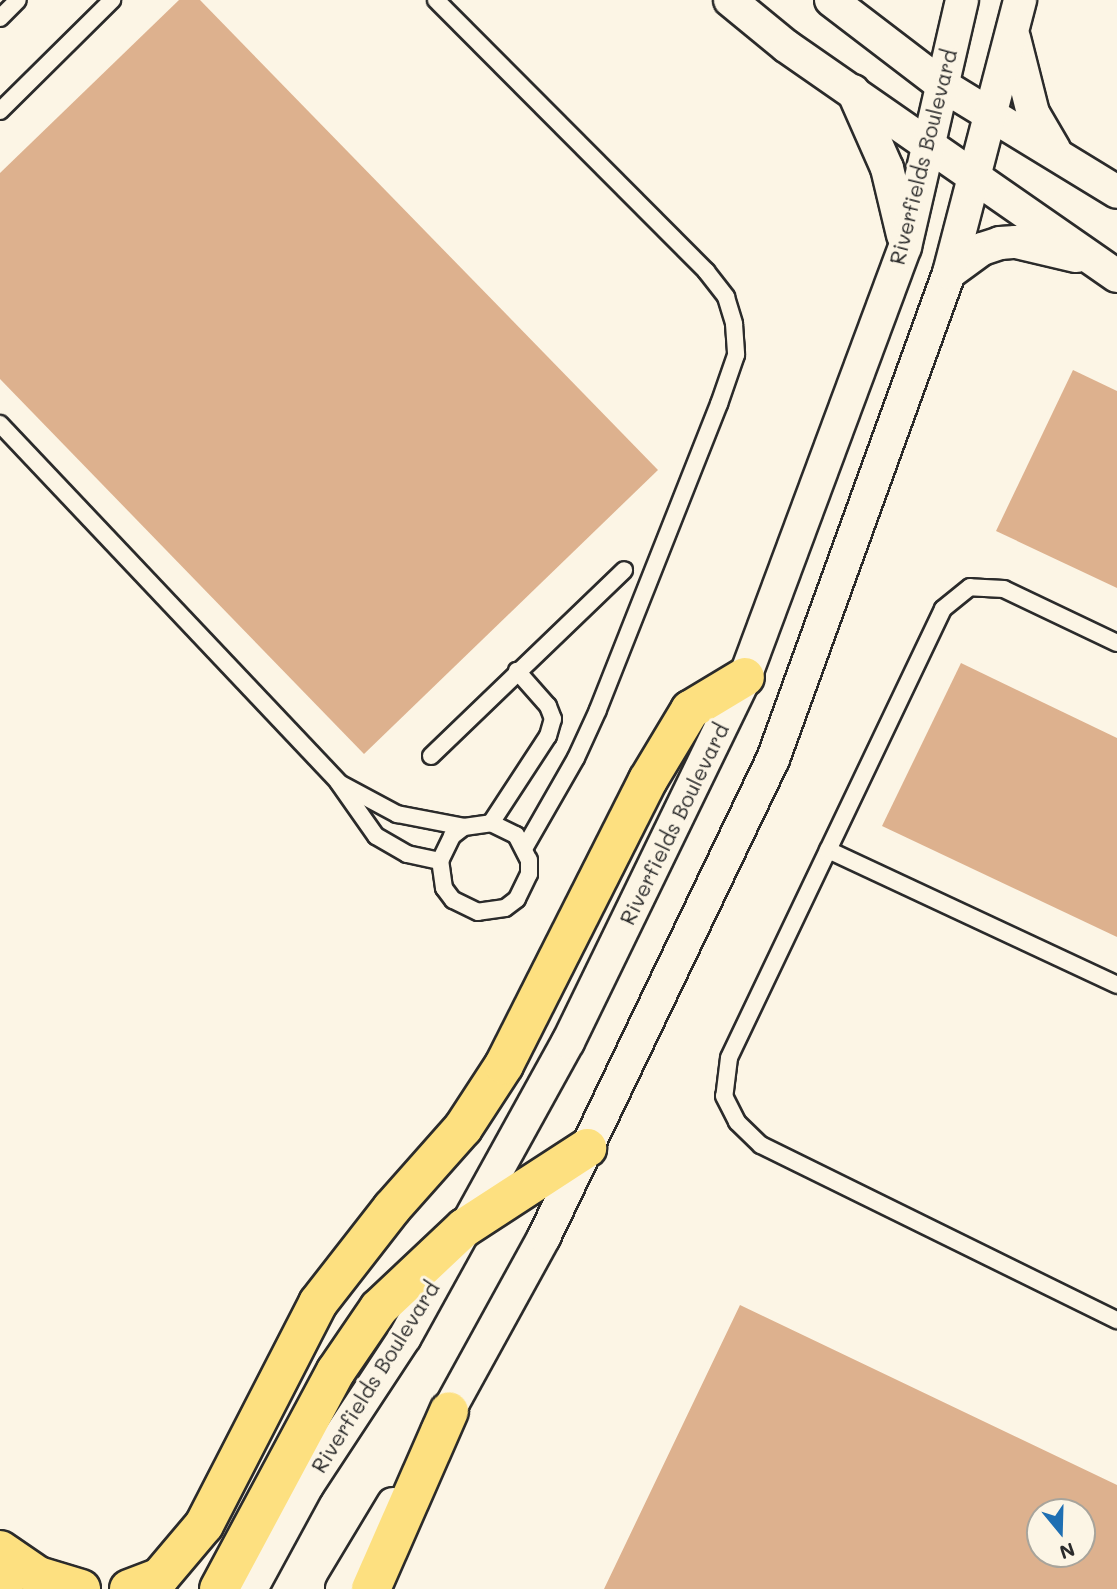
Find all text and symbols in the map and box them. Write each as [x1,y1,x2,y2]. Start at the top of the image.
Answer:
street label: Riverfields Boulevard [884,47,962,267]
street label: Riverfields Boulevard [614,719,734,929]
street label: Riverfields Boulevard [306,1277,444,1477]
north arrow [1026,1498,1096,1568]
text: N [1056,1537,1078,1566]

